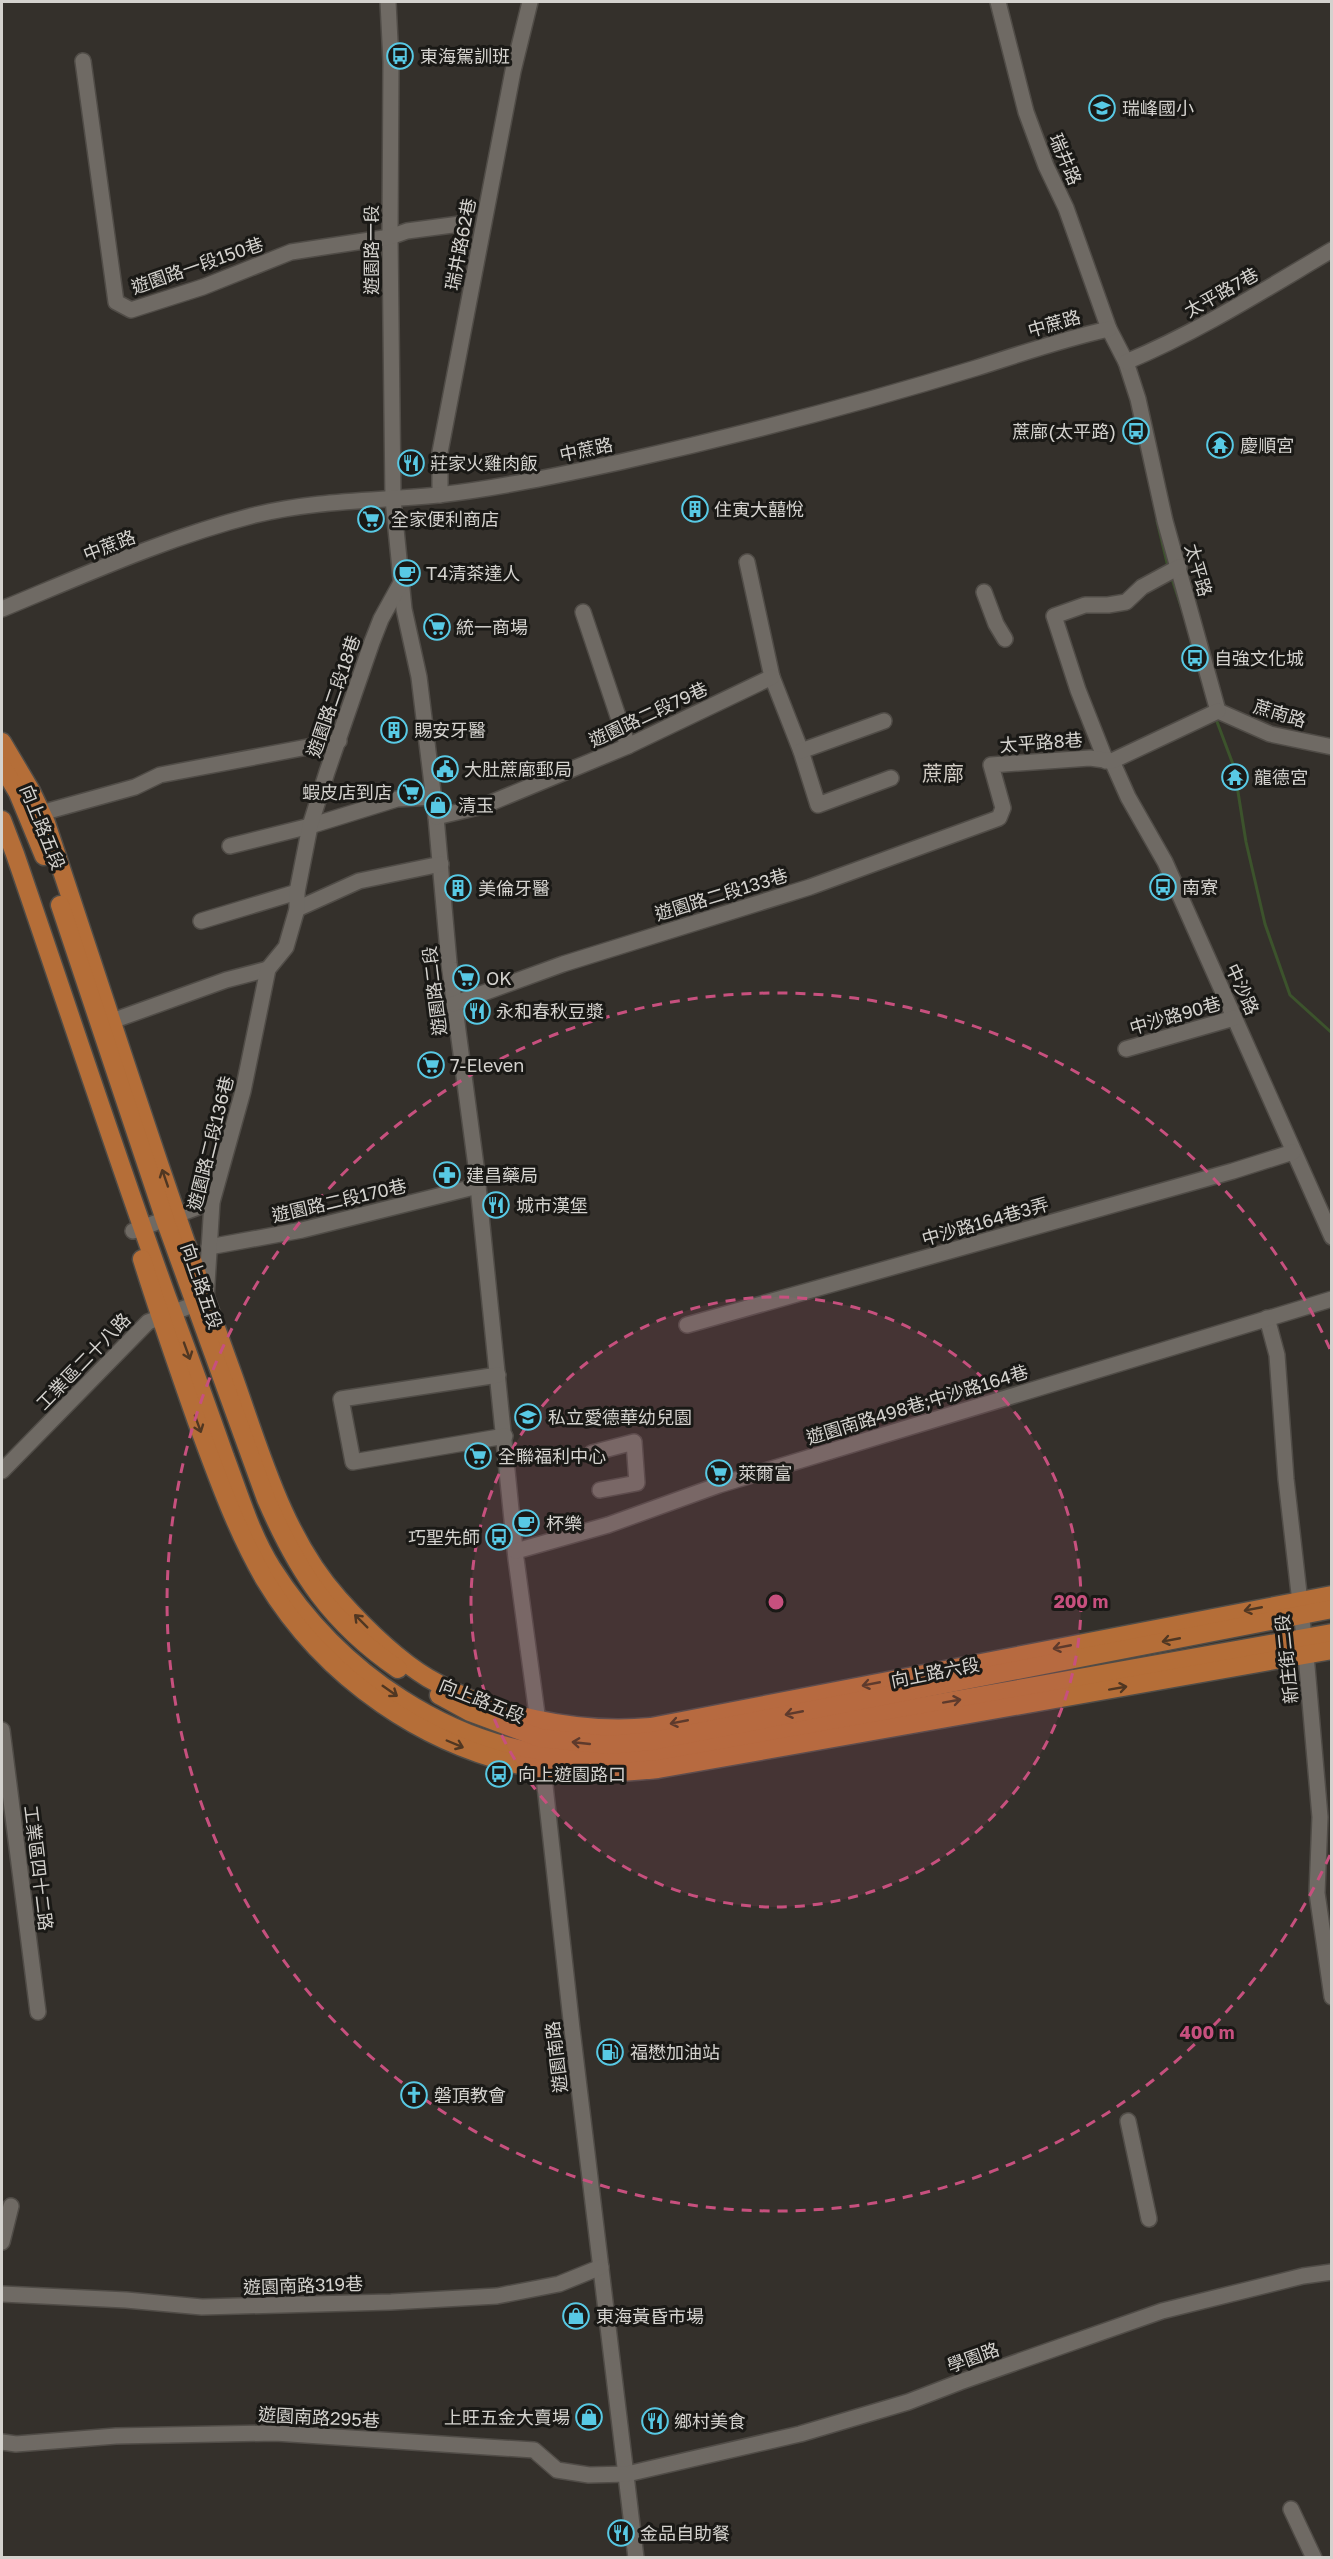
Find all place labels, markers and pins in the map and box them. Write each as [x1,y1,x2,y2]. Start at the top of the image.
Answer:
bus stop icon: 東海駕訓班 [385,41,415,71]
place label: 東海駕訓班 [420,45,510,67]
school or university icon: 瑞峰國小 [1087,93,1117,123]
place label: 瑞峰國小 [1122,97,1194,119]
bus stop icon: 蔗廍(太平路) [1121,416,1151,446]
place label: 蔗廍(太平路) [1012,420,1116,442]
temple icon: 慶順宮 [1205,430,1235,460]
place label: 慶順宮 [1240,434,1294,456]
restaurant icon: 莊家火雞肉飯 [396,448,426,478]
place label: 莊家火雞肉飯 [430,452,538,474]
building icon: 住寅大囍悅 [680,494,710,524]
place label: 住寅大囍悅 [714,498,804,520]
supermarket icon: 全家便利商店 [356,504,386,534]
place label: 全家便利商店 [391,508,499,530]
cafe icon: T4清茶達人 [392,558,422,588]
place label: T4清茶達人 [426,562,520,584]
supermarket icon: 統一商場 [422,612,452,642]
place label: 統一商場 [456,616,528,638]
bus stop icon: 自強文化城 [1180,643,1210,673]
place label: 自強文化城 [1214,647,1304,669]
building icon: 賜安牙醫 [379,715,409,745]
place label: 賜安牙醫 [414,719,486,741]
public building icon: 大肚蔗廍郵局 [430,754,460,784]
place label: 大肚蔗廍郵局 [464,758,572,780]
temple icon: 龍德宮 [1220,762,1250,792]
place label: 龍德宮 [1254,766,1308,788]
supermarket icon: 蝦皮店到店 [396,777,426,807]
place label: 蝦皮店到店 [302,781,392,803]
shop icon: 清玉 [423,790,453,820]
place label: 清玉 [458,794,494,816]
bus stop icon: 南寮 [1148,872,1178,902]
building icon: 美倫牙醫 [443,873,473,903]
place label: 南寮 [1182,876,1218,898]
place label: 美倫牙醫 [478,877,550,899]
supermarket icon: OK [451,963,481,993]
place label: OK [486,967,512,989]
restaurant icon: 永和春秋豆漿 [462,996,492,1026]
place label: 永和春秋豆漿 [496,1000,604,1022]
supermarket icon: 7-Eleven [416,1050,446,1080]
place label: 7-Eleven [450,1054,524,1076]
pharmacy icon: 建昌藥局 [432,1160,462,1190]
place label: 建昌藥局 [466,1164,538,1186]
restaurant icon: 城市漢堡 [481,1190,511,1220]
place label: 城市漢堡 [516,1194,588,1216]
school or university icon: 私立愛德華幼兒園 [513,1402,543,1432]
place label: 私立愛德華幼兒園 [548,1406,692,1428]
supermarket icon: 全聯福利中心 [463,1441,493,1471]
place label: 全聯福利中心 [498,1445,606,1467]
supermarket icon: 萊爾富 [704,1458,734,1488]
place label: 萊爾富 [738,1462,792,1484]
cafe icon: 杯樂 [511,1508,541,1538]
place label: 杯樂 [546,1512,582,1534]
bus stop icon: 巧聖先師 [484,1522,514,1552]
place label: 巧聖先師 [408,1526,480,1548]
centre of rings [766,1592,786,1612]
bus stop icon: 向上遊園路口 [484,1759,514,1789]
place label: 向上遊園路口 [518,1763,626,1785]
fuel station icon: 福懋加油站 [595,2037,625,2067]
place label: 福懋加油站 [630,2041,720,2063]
church icon: 磐頂教會 [399,2080,429,2110]
place label: 磐頂教會 [434,2084,506,2106]
shop icon: 東海黃昏市場 [561,2301,591,2331]
place label: 東海黃昏市場 [596,2305,704,2327]
shop icon: 上旺五金大賣場 [574,2402,604,2432]
place label: 上旺五金大賣場 [444,2406,570,2428]
restaurant icon: 鄉村美食 [640,2406,670,2436]
place label: 鄉村美食 [674,2410,746,2432]
restaurant icon: 金品自助餐 [606,2518,636,2548]
place label: 金品自助餐 [640,2522,730,2544]

